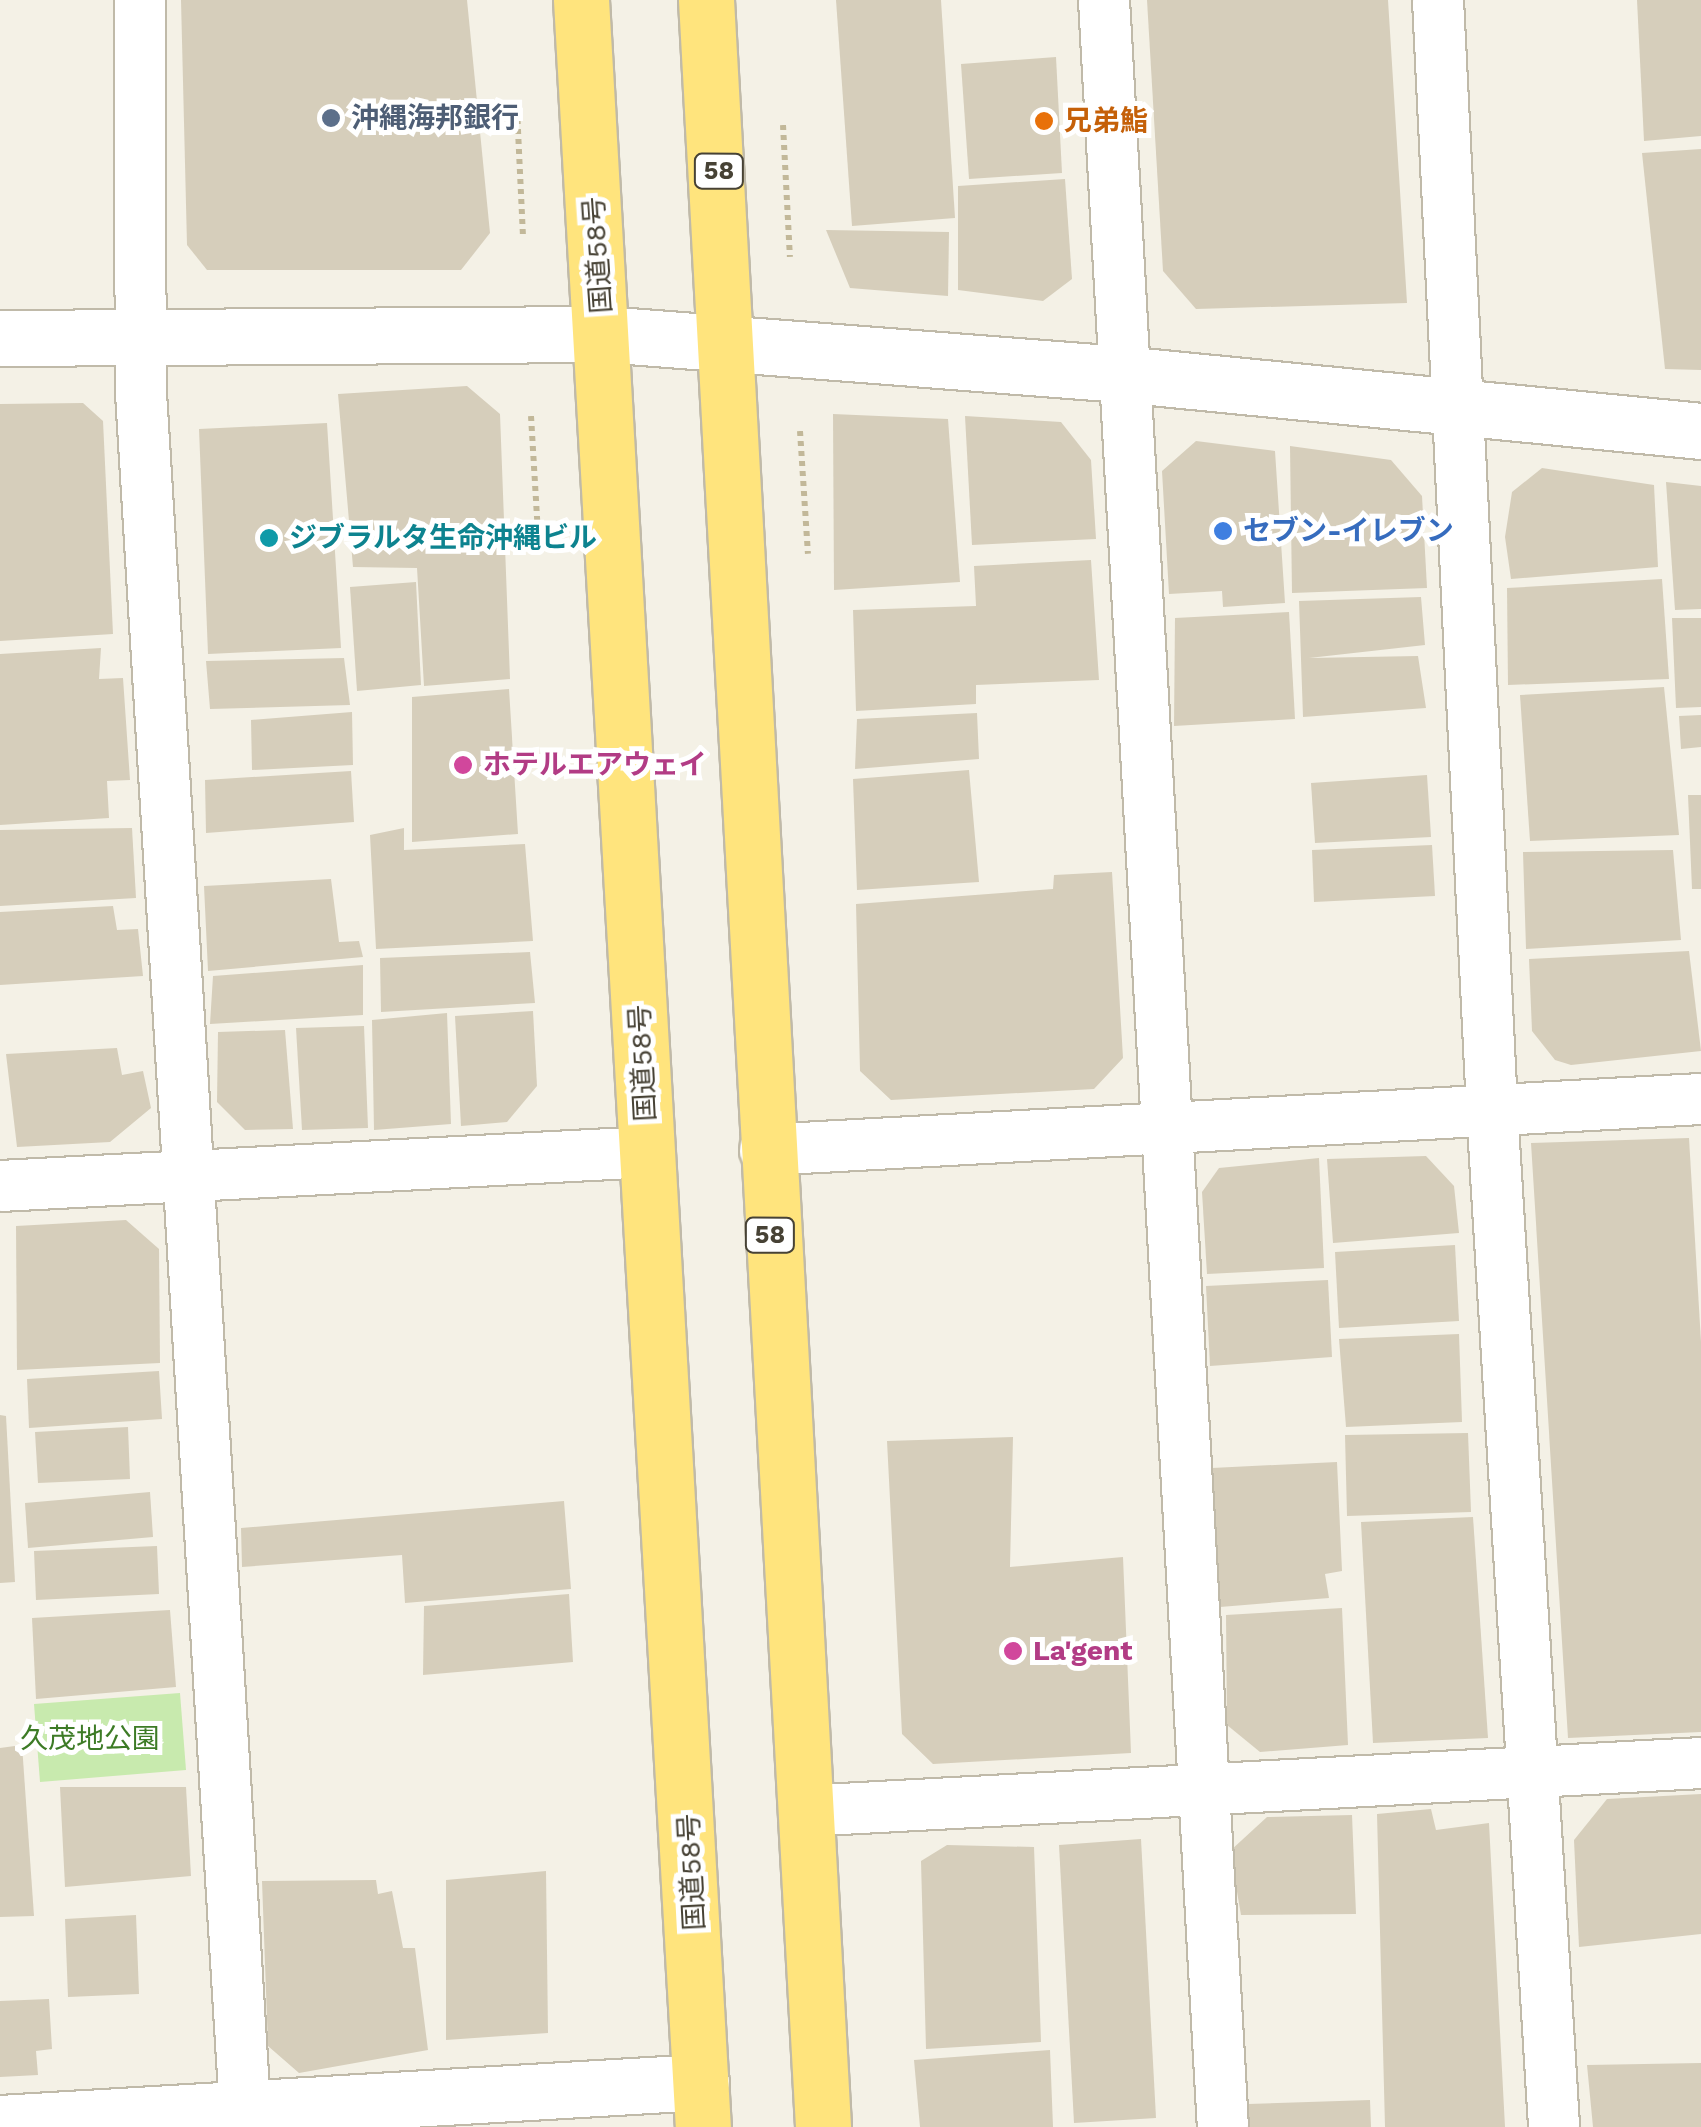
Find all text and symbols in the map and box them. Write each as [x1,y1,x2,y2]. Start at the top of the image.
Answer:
place label: 沖縄海邦銀行 [351,101,519,135]
place label: 兄弟鮨 [1064,104,1148,138]
marker: 沖縄海邦銀行 [320,107,342,129]
marker: 兄弟鮨 [1033,110,1055,132]
road number: 58 [692,151,746,191]
street label: 国道58号 [577,195,619,315]
place label: セブン-イレブン [1243,514,1454,548]
marker: セブン-イレブン [1212,520,1234,542]
place label: ジブラルタ生命沖縄ビル [289,521,597,555]
marker: ジブラルタ生命沖縄ビル [258,527,280,549]
place label: ホテルエアウェイ [483,748,707,782]
marker: ホテルエアウェイ [452,754,474,776]
street label: 国道58号 [623,1003,663,1123]
road number: 58 [742,1215,798,1255]
place label: La'gent [1033,1634,1133,1668]
marker: La'gent [1002,1640,1024,1662]
park label: 久茂地公園 [20,1722,160,1756]
street label: 国道58号 [672,1812,712,1932]

